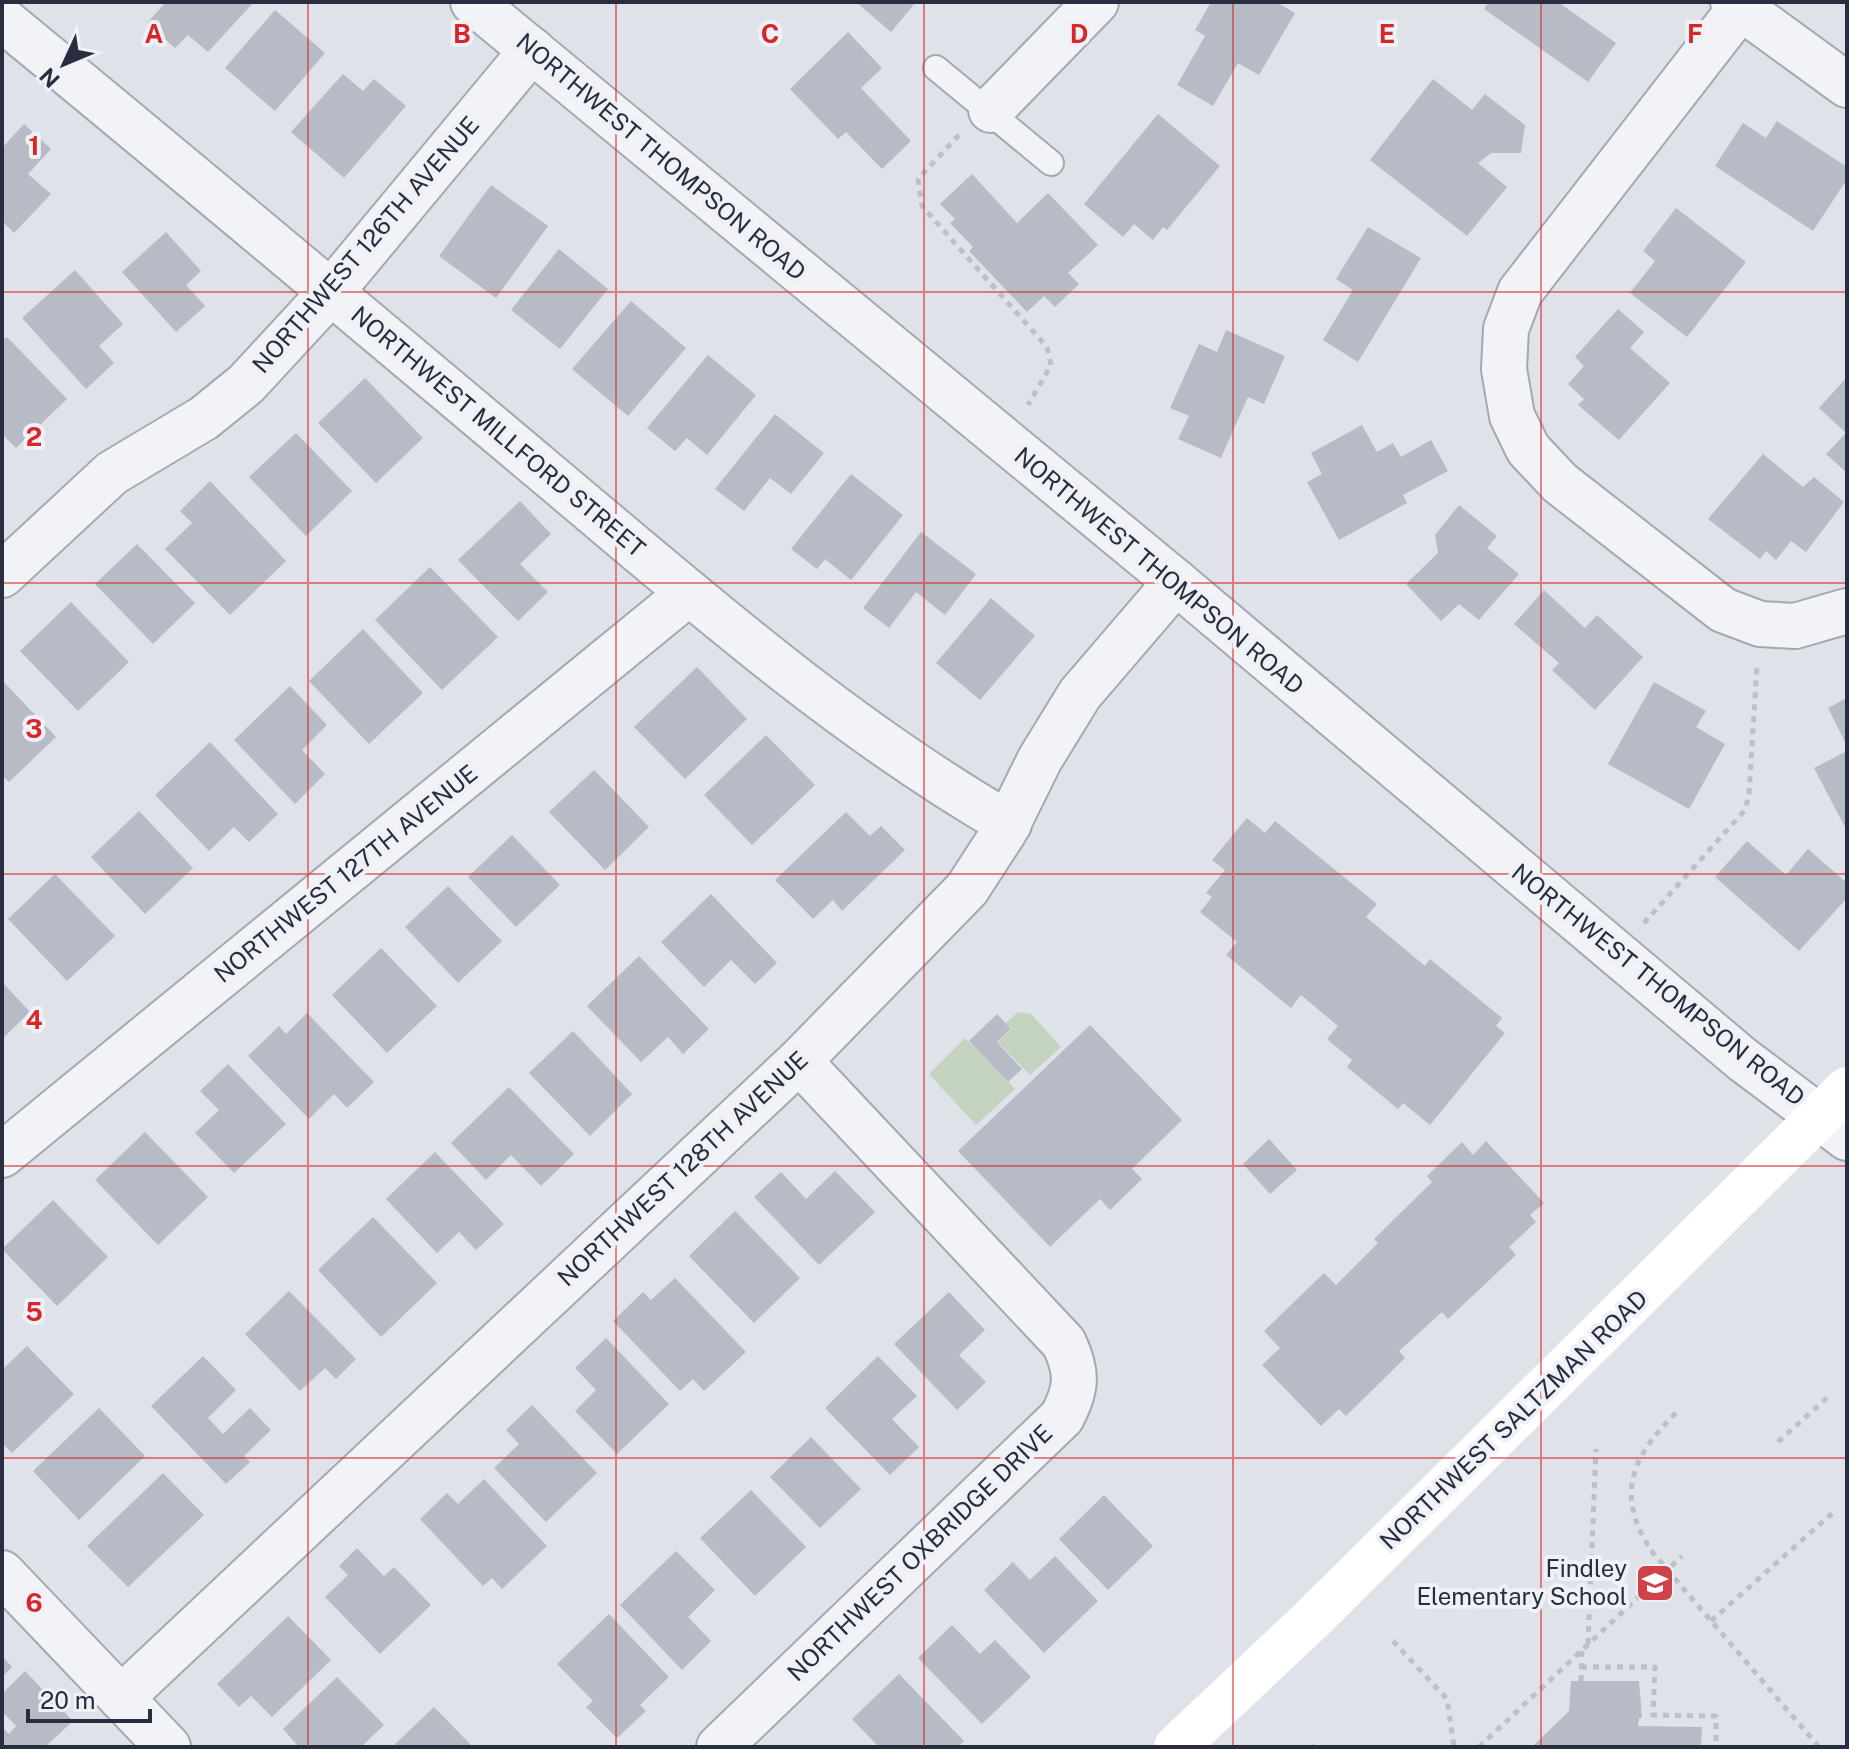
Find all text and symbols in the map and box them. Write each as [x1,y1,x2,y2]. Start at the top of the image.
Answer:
text: A [145,18,164,49]
text: B [453,18,471,49]
text: C [761,18,779,49]
text: D [1070,18,1088,49]
text: E [1379,18,1395,49]
text: F [1687,18,1703,49]
north arrow [24,24,104,104]
street label: NORTHWEST THOMPSON ROAD [511,27,812,285]
text: N [34,63,65,93]
street label: NORTHWEST 126TH AVENUE [246,110,484,378]
text: 1 [28,130,40,161]
street label: NORTHWEST MILLFORD STREET [346,300,651,563]
text: 2 [26,421,42,452]
street label: NORTHWEST THOMPSON ROAD [1009,441,1310,699]
text: 3 [25,713,43,744]
street label: NORTHWEST 127TH AVENUE [208,758,482,988]
street label: NORTHWEST THOMPSON ROAD [1507,857,1811,1111]
text: 4 [25,1004,43,1035]
street label: NORTHWEST 128TH AVENUE [552,1045,813,1291]
street label: NORTHWEST SALTZMAN ROAD [1374,1284,1653,1555]
text: 5 [25,1296,43,1327]
street label: NORTHWEST OXBRIDGE DRIVE [781,1418,1057,1686]
place label: Findley Elementary School [1416,1554,1627,1610]
school or university icon: Findley Elementary School [1634,1562,1676,1604]
text: 6 [25,1587,43,1618]
scale bar [28,1673,150,1723]
text: 20 m [40,1686,96,1714]

